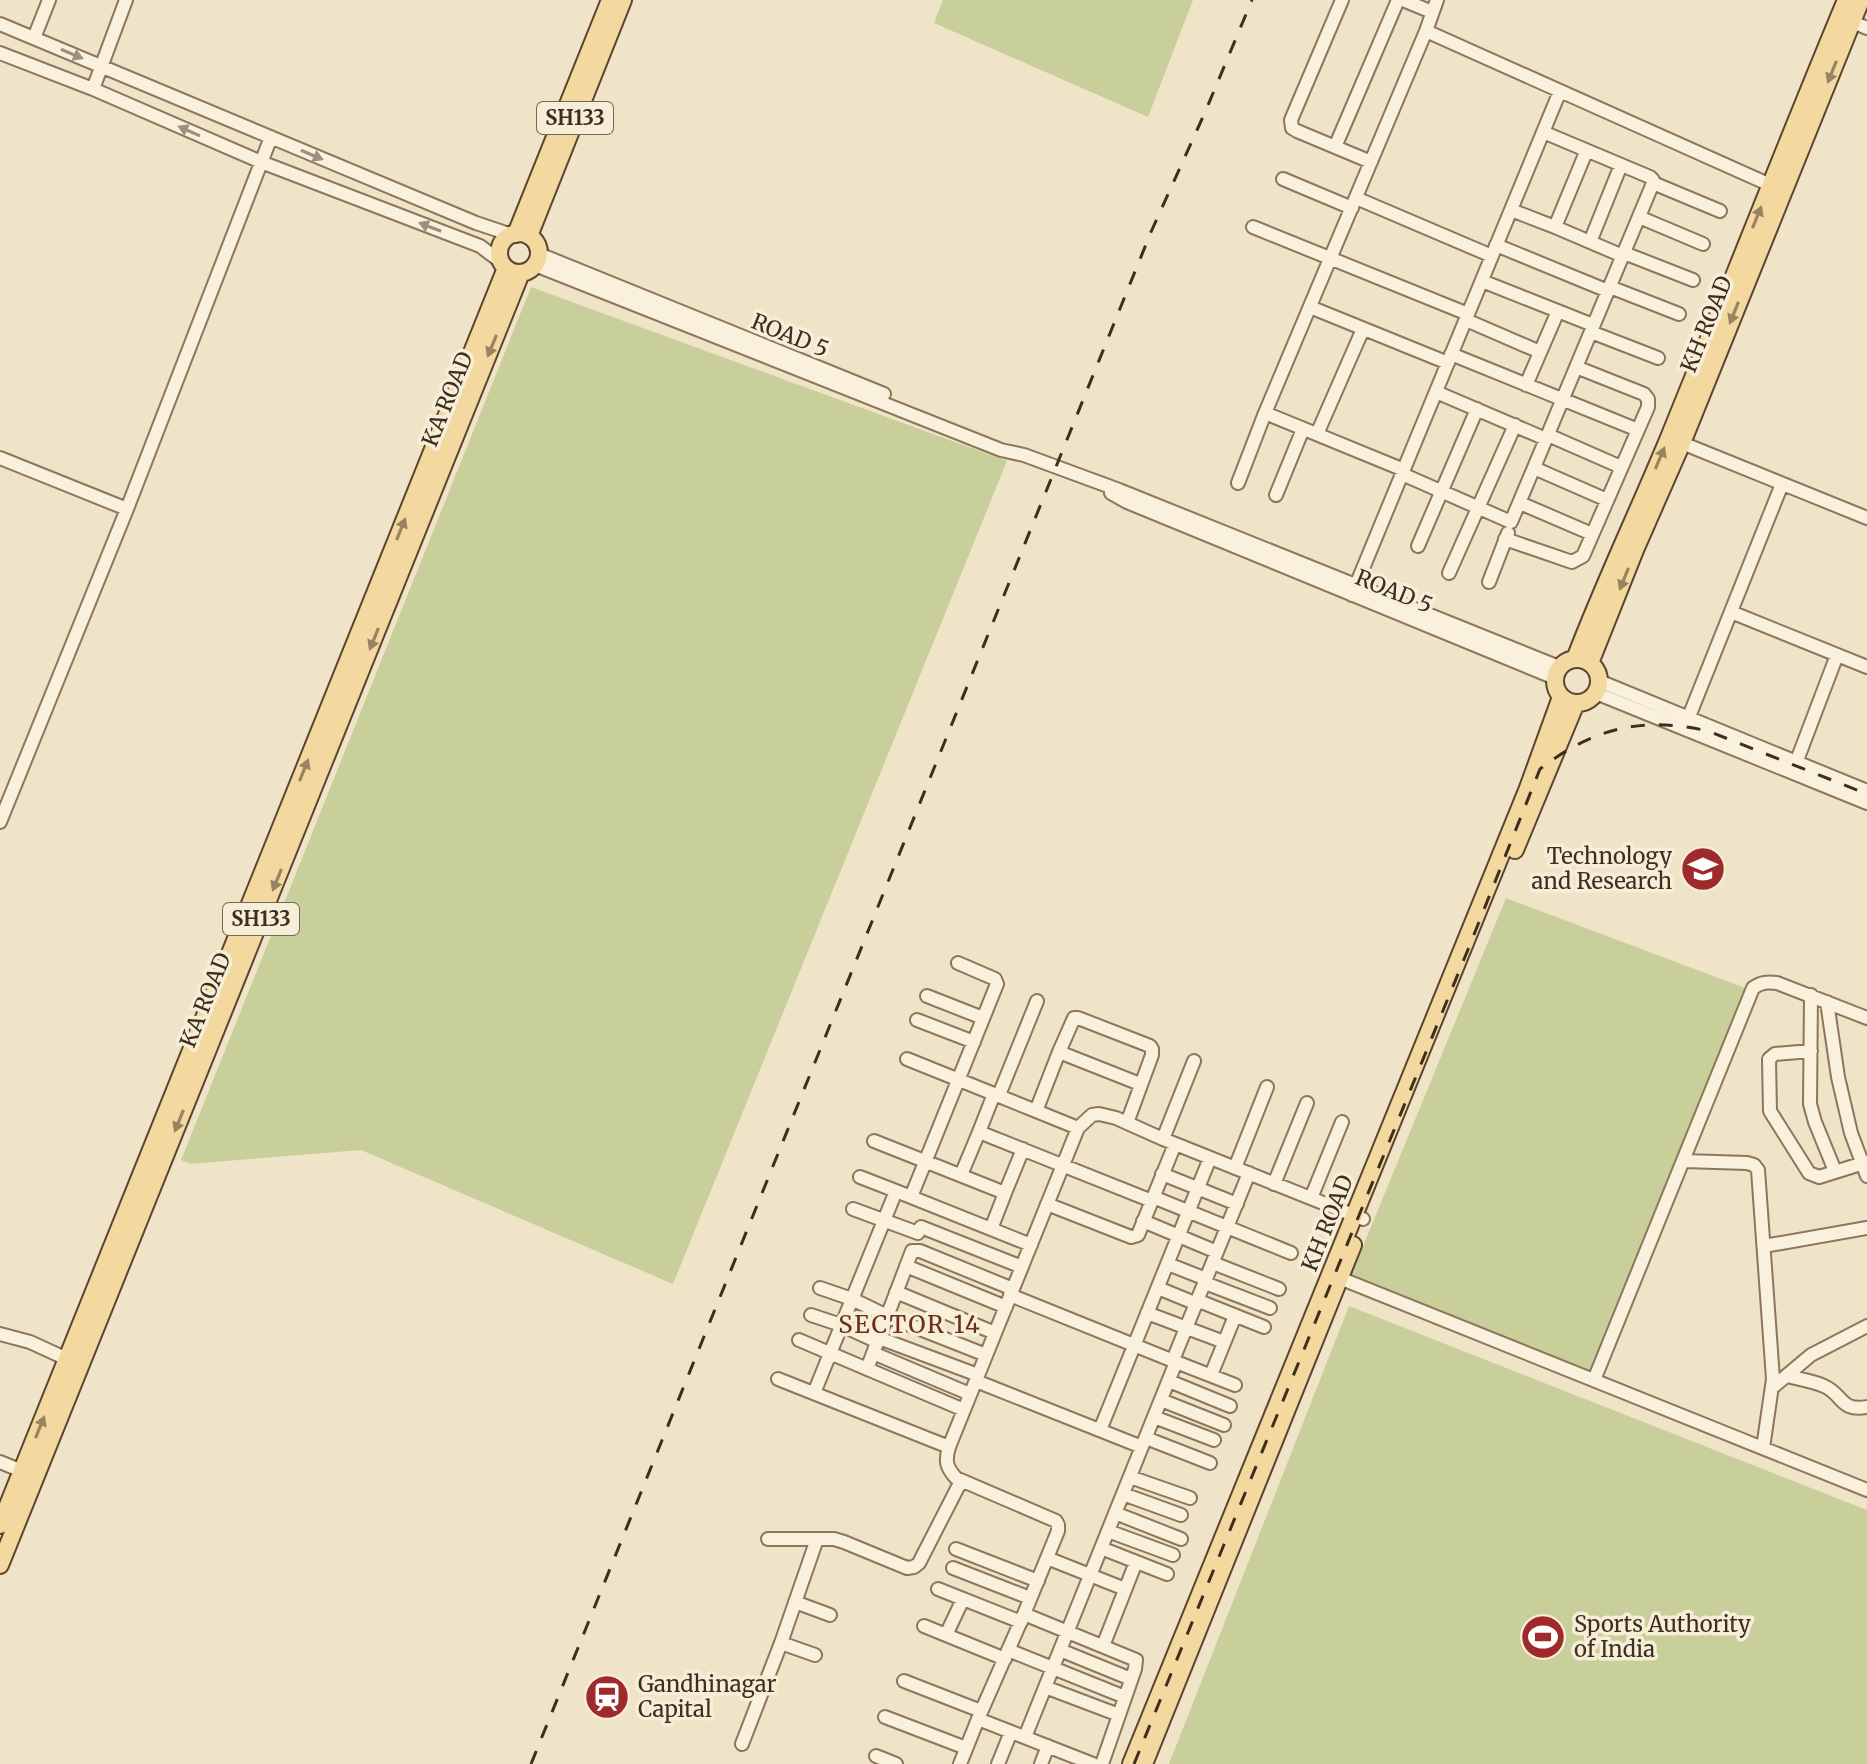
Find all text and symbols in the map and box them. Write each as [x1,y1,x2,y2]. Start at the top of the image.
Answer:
one-way arrow [60,48,84,61]
one-way arrow [1825,60,1838,84]
road number: SH133 [537,102,613,134]
one-way arrow [177,124,201,138]
one-way arrow [300,148,324,161]
one-way arrow [1750,205,1763,229]
one-way arrow [418,220,442,233]
street label: KH ROAD [1674,272,1738,376]
one-way arrow [1727,301,1740,325]
street label: ROAD 5 [747,307,833,363]
one-way arrow [485,334,498,358]
street label: KA ROAD [415,348,479,450]
one-way arrow [1653,446,1666,470]
one-way arrow [395,517,408,541]
street label: ROAD 5 [1351,563,1437,619]
one-way arrow [1617,567,1630,591]
one-way arrow [367,627,380,651]
one-way arrow [298,758,311,782]
place label: Technology and Research [1532,842,1672,895]
school or university icon: Technology and Research [1679,845,1727,893]
one-way arrow [270,868,283,892]
road number: SH133 [223,903,299,935]
street label: KA ROAD [173,949,237,1051]
one-way arrow [173,1109,186,1133]
street label: KH ROAD [1295,1171,1359,1275]
district label: SECTOR 14 [838,1309,982,1340]
one-way arrow [33,1415,46,1439]
place label: Sports Authority of India [1574,1610,1751,1663]
sports icon: Sports Authority of India [1519,1613,1567,1661]
place label: Gandhinagar Capital [638,1670,777,1723]
station icon: Gandhinagar Capital [583,1673,631,1721]

